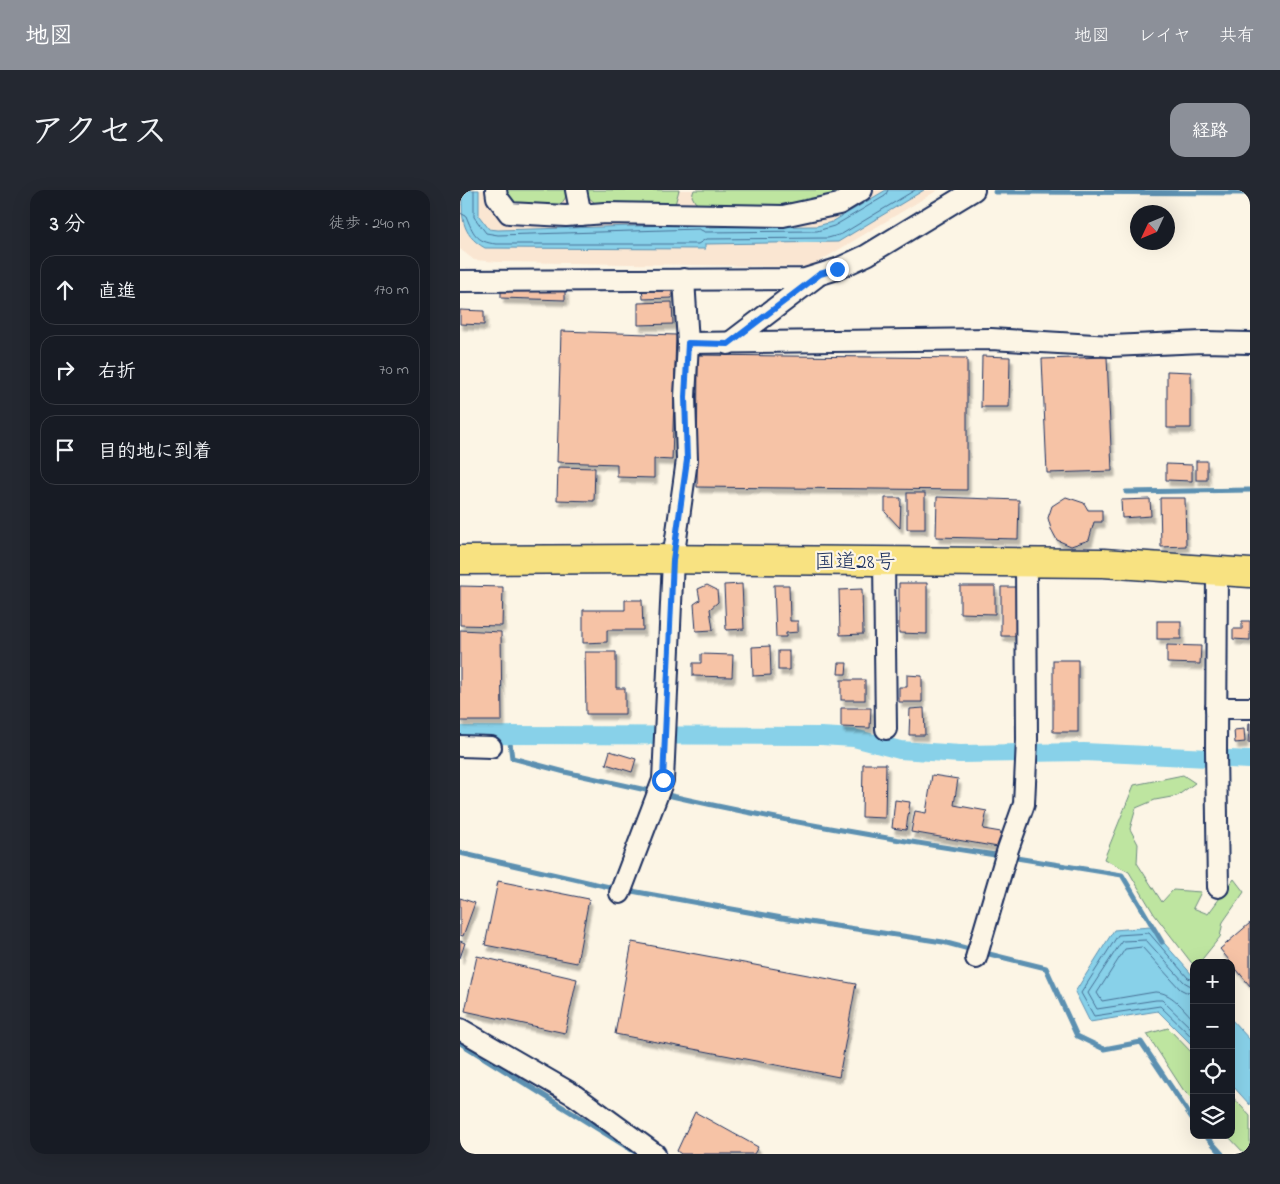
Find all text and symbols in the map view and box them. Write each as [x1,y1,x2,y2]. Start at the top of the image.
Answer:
text: 地図 [25,20,73,55]
text: 地図 [1074,24,1110,50]
text: レイヤ [1138,24,1191,50]
text: 共有 [1219,24,1255,50]
button: 経路 [1170,103,1250,157]
text: アクセス [30,108,168,159]
north arrow [1130,205,1175,250]
text: 3 分 [50,210,85,240]
text: 徒歩 · 240 m [329,212,410,236]
route end [826,258,849,281]
icon: ahead [51,276,79,304]
text: 170 m [374,278,409,302]
text: 直進 [98,279,136,306]
icon: right [51,356,79,384]
text: 70 m [379,358,409,382]
text: 右折 [98,359,136,386]
icon: arrive [51,436,79,464]
text: 目的地に到着 [98,439,212,466]
street label: 国道28号 [814,548,896,578]
route start [652,769,675,792]
map controls [1190,959,1235,1139]
button: + [1190,959,1235,1004]
button: − [1190,1004,1235,1049]
button: locate [1190,1049,1235,1094]
button: layers [1190,1094,1235,1139]

